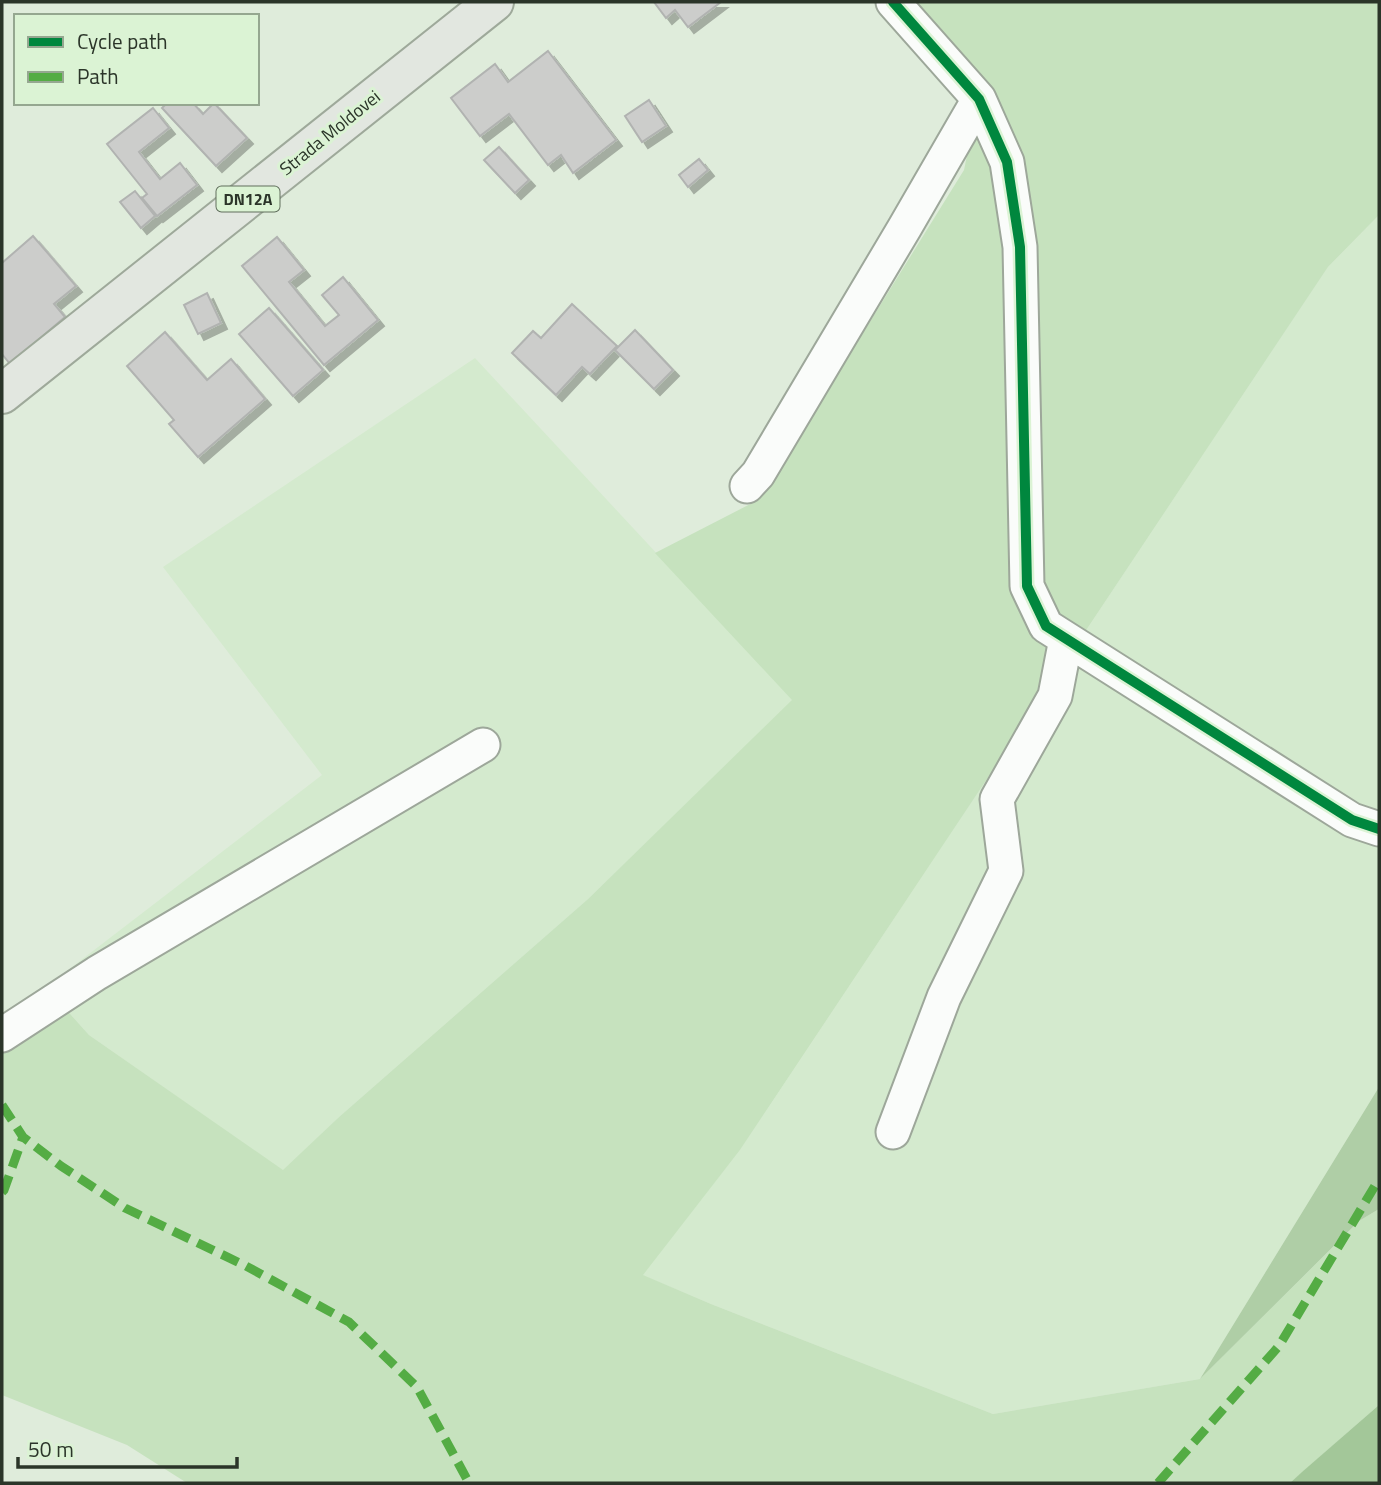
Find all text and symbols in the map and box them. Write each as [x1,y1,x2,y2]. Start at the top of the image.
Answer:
legend [14,14,259,105]
text: Cycle path [77,25,168,57]
text: Path [77,60,119,92]
street label: Strada Moldovei [273,83,386,182]
road number: DN12A [216,186,280,211]
scale bar [18,1426,236,1470]
text: 50 m [28,1433,74,1465]

